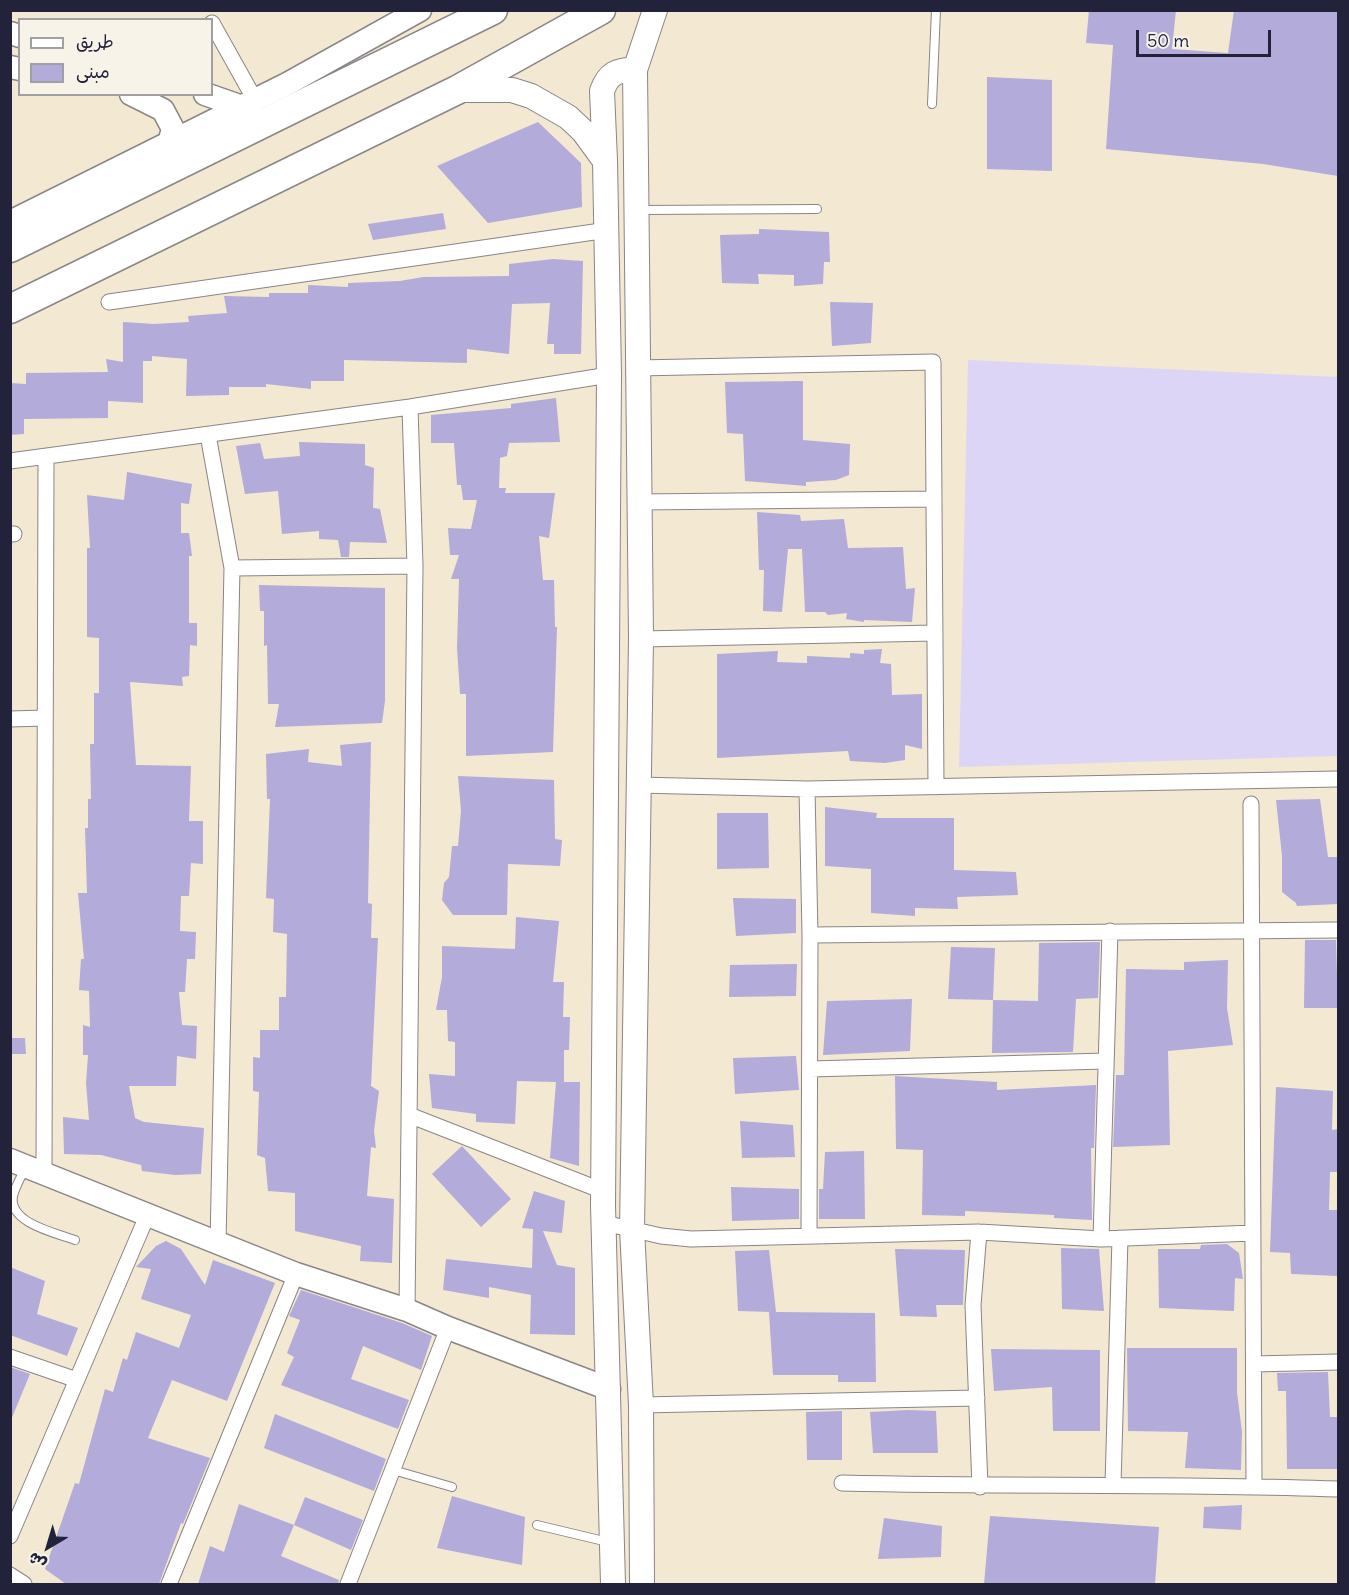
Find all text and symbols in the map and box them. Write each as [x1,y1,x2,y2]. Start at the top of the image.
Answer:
legend [18,18,213,96]
scale bar [1139,18,1274,56]
text: 50 m [1147,29,1189,52]
text: طريق [76,30,114,53]
text: مبنى [76,60,110,83]
north arrow [18,1517,78,1577]
text: ش [24,1548,50,1574]

